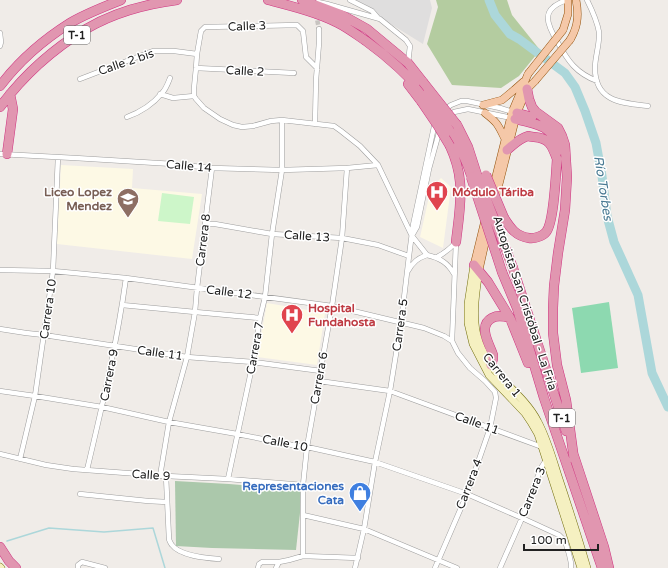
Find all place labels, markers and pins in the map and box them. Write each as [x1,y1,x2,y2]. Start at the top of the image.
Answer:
hospital icon: Módulo Táriba [424,179,450,212]
place label: Liceo Lopez Mendez [44,185,112,213]
place label: Módulo Táriba [452,185,534,199]
school or university icon: Liceo Lopez Mendez [115,186,141,219]
place label: Hospital Fundahosta [308,301,376,329]
hospital icon: Hospital Fundahosta [279,302,305,335]
place label: Representaciones Cata [242,479,344,507]
shop icon: Representaciones Cata [347,480,373,513]

